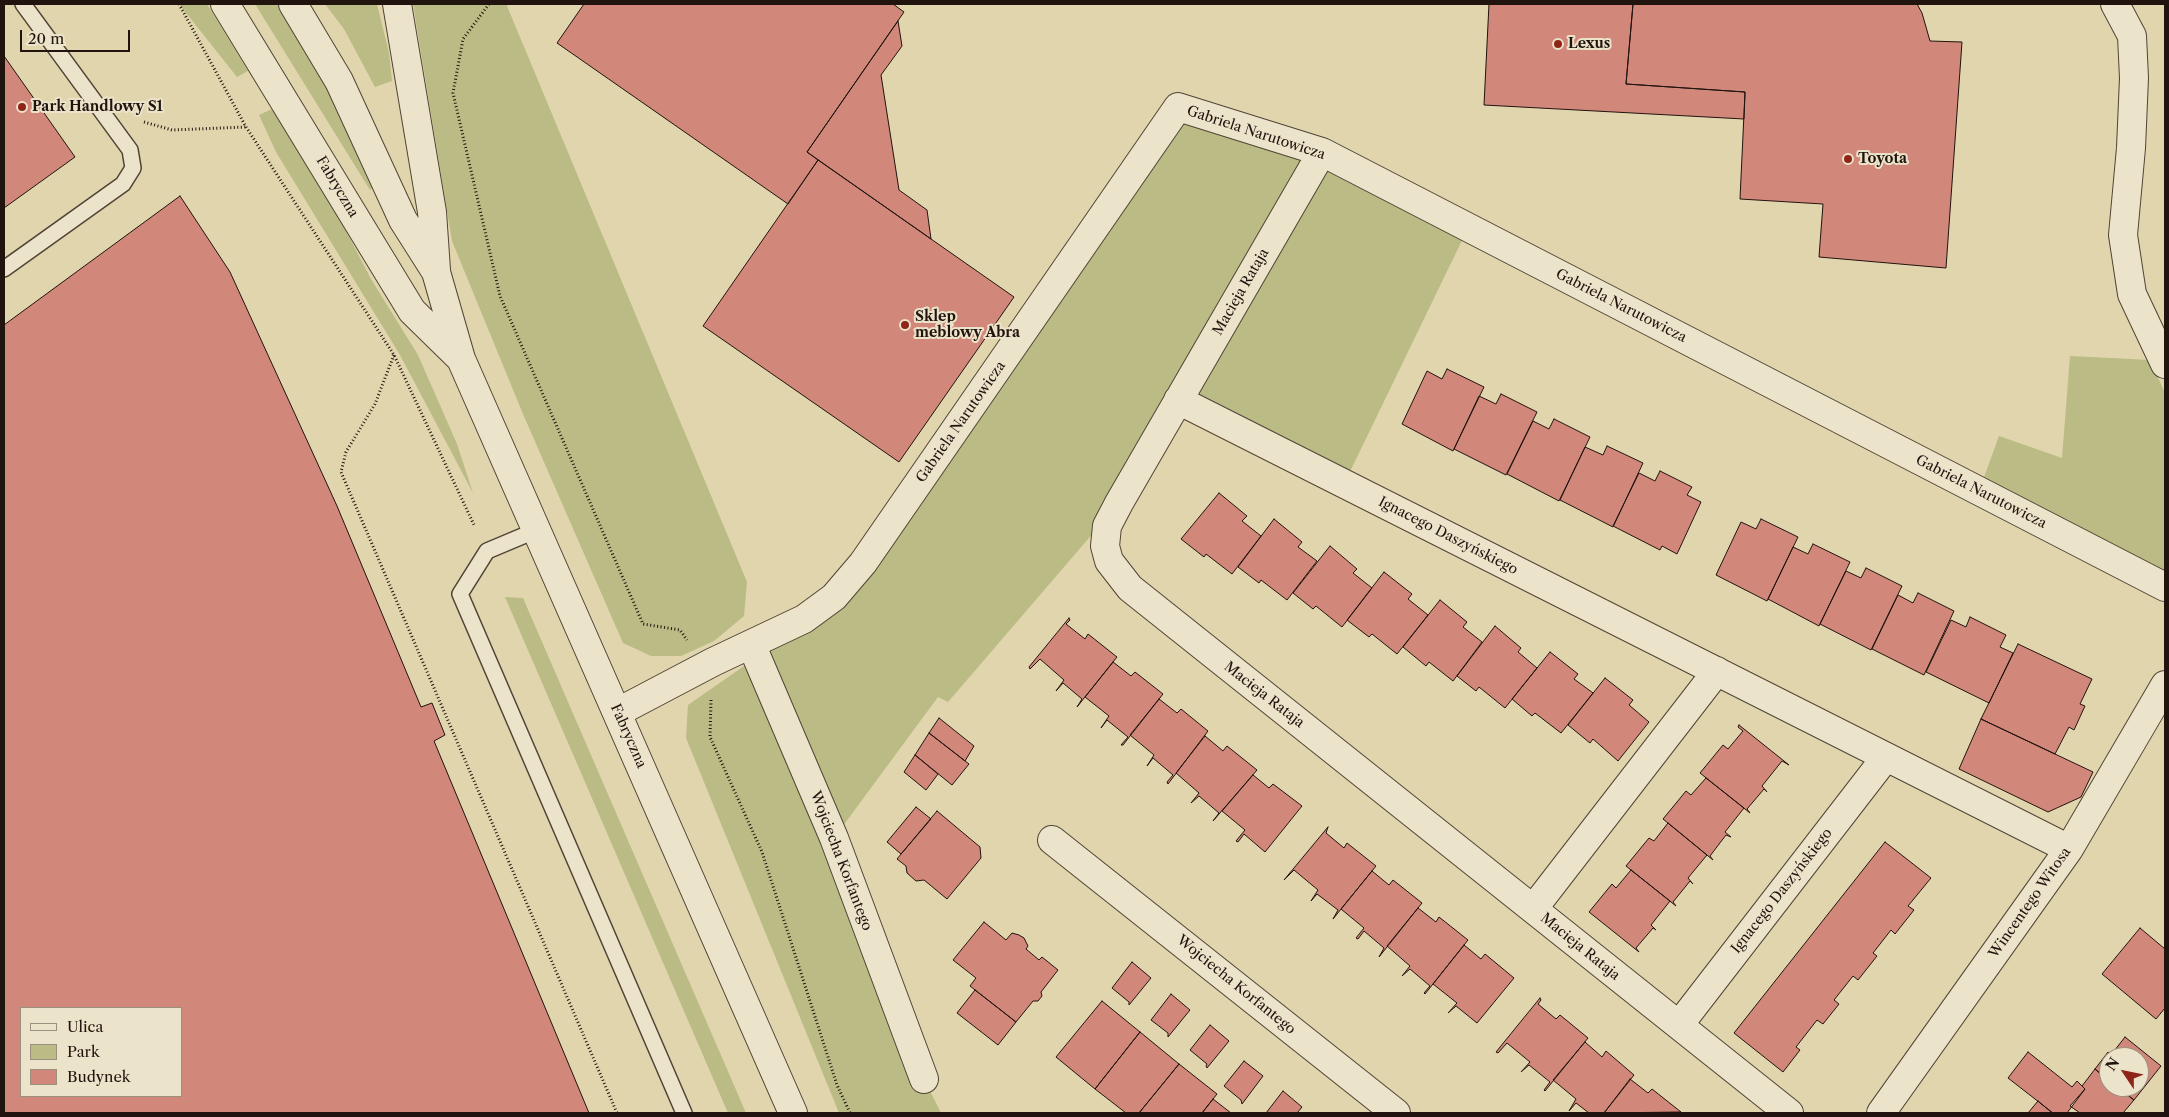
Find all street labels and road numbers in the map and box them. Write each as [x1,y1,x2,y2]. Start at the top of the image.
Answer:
street label: Gabriela Narutowicza [1185,103,1327,163]
street label: Fabryczna [312,153,362,221]
street label: Macieja Rataja [1209,246,1273,338]
street label: Gabriela Narutowicza [1553,266,1689,346]
street label: Gabriela Narutowicza [913,358,1009,486]
street label: Gabriela Narutowicza [1913,452,2049,532]
street label: Ignacego Daszyńskiego [1376,494,1520,578]
street label: Macieja Rataja [1221,658,1307,732]
street label: Fabryczna [606,701,650,771]
street label: Wojciecha Korfantego [807,789,875,933]
street label: Ignacego Daszyńskiego [1728,825,1836,957]
street label: Wincentego Witosa [1985,844,2075,962]
street label: Macieja Rataja [1537,910,1623,984]
street label: Wojciecha Korfantego [1173,932,1299,1038]

